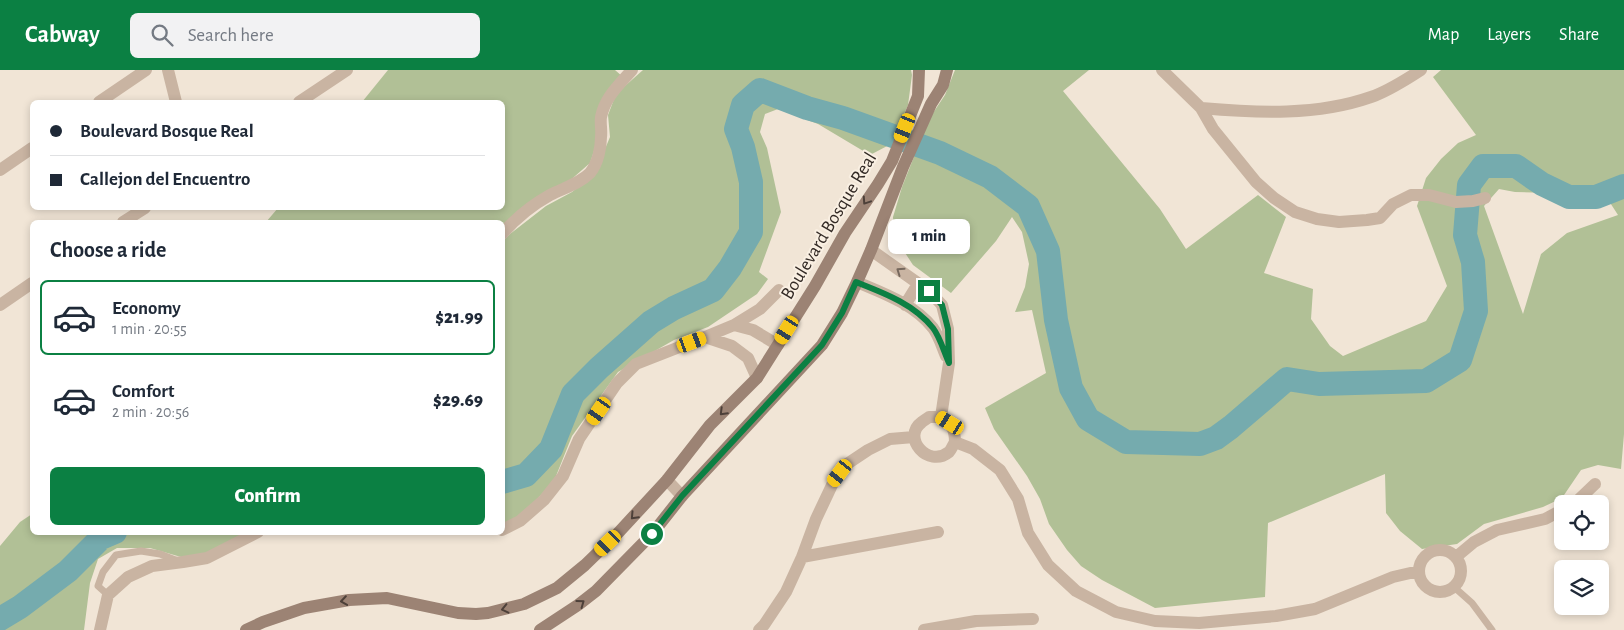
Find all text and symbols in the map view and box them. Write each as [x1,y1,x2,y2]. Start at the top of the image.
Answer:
search box [130,13,480,58]
icon: search [148,21,176,49]
text: Cabway [25,23,100,47]
text: Search here [188,26,274,45]
text: Map [1428,26,1459,44]
text: Layers [1487,26,1531,44]
text: Share [1559,26,1599,44]
car [892,111,917,145]
text: Boulevard Bosque Real [80,122,254,141]
street label: Boulevard Bosque Real [778,149,880,303]
text: Callejon del Encuentro [80,170,251,189]
one-way arrow [863,195,872,205]
callout: 1 min [888,218,970,254]
text: 1 min [912,228,946,244]
text: Choose a ride [50,239,166,261]
one-way arrow [896,268,906,277]
route end [918,280,940,302]
icon: car [52,295,97,340]
text: Economy [112,299,181,318]
text: $21.99 [435,308,483,327]
car [772,313,801,347]
text: 1 min · 20:55 [112,321,187,337]
car [675,330,708,354]
icon: car [52,378,97,423]
text: Comfort [112,382,174,401]
text: $29.69 [433,391,483,410]
car [584,394,613,428]
text: 2 min · 20:56 [112,404,189,420]
one-way arrow [720,406,729,415]
car [933,409,966,437]
car [824,457,855,489]
button: Confirm [50,467,485,525]
map controls [1554,495,1609,615]
button: locate [1554,495,1609,550]
one-way arrow [631,510,640,519]
route start [641,523,663,545]
car [591,527,624,559]
button: layers [1554,560,1609,615]
one-way arrow [340,596,349,606]
one-way arrow [575,600,585,609]
one-way arrow [500,603,509,614]

